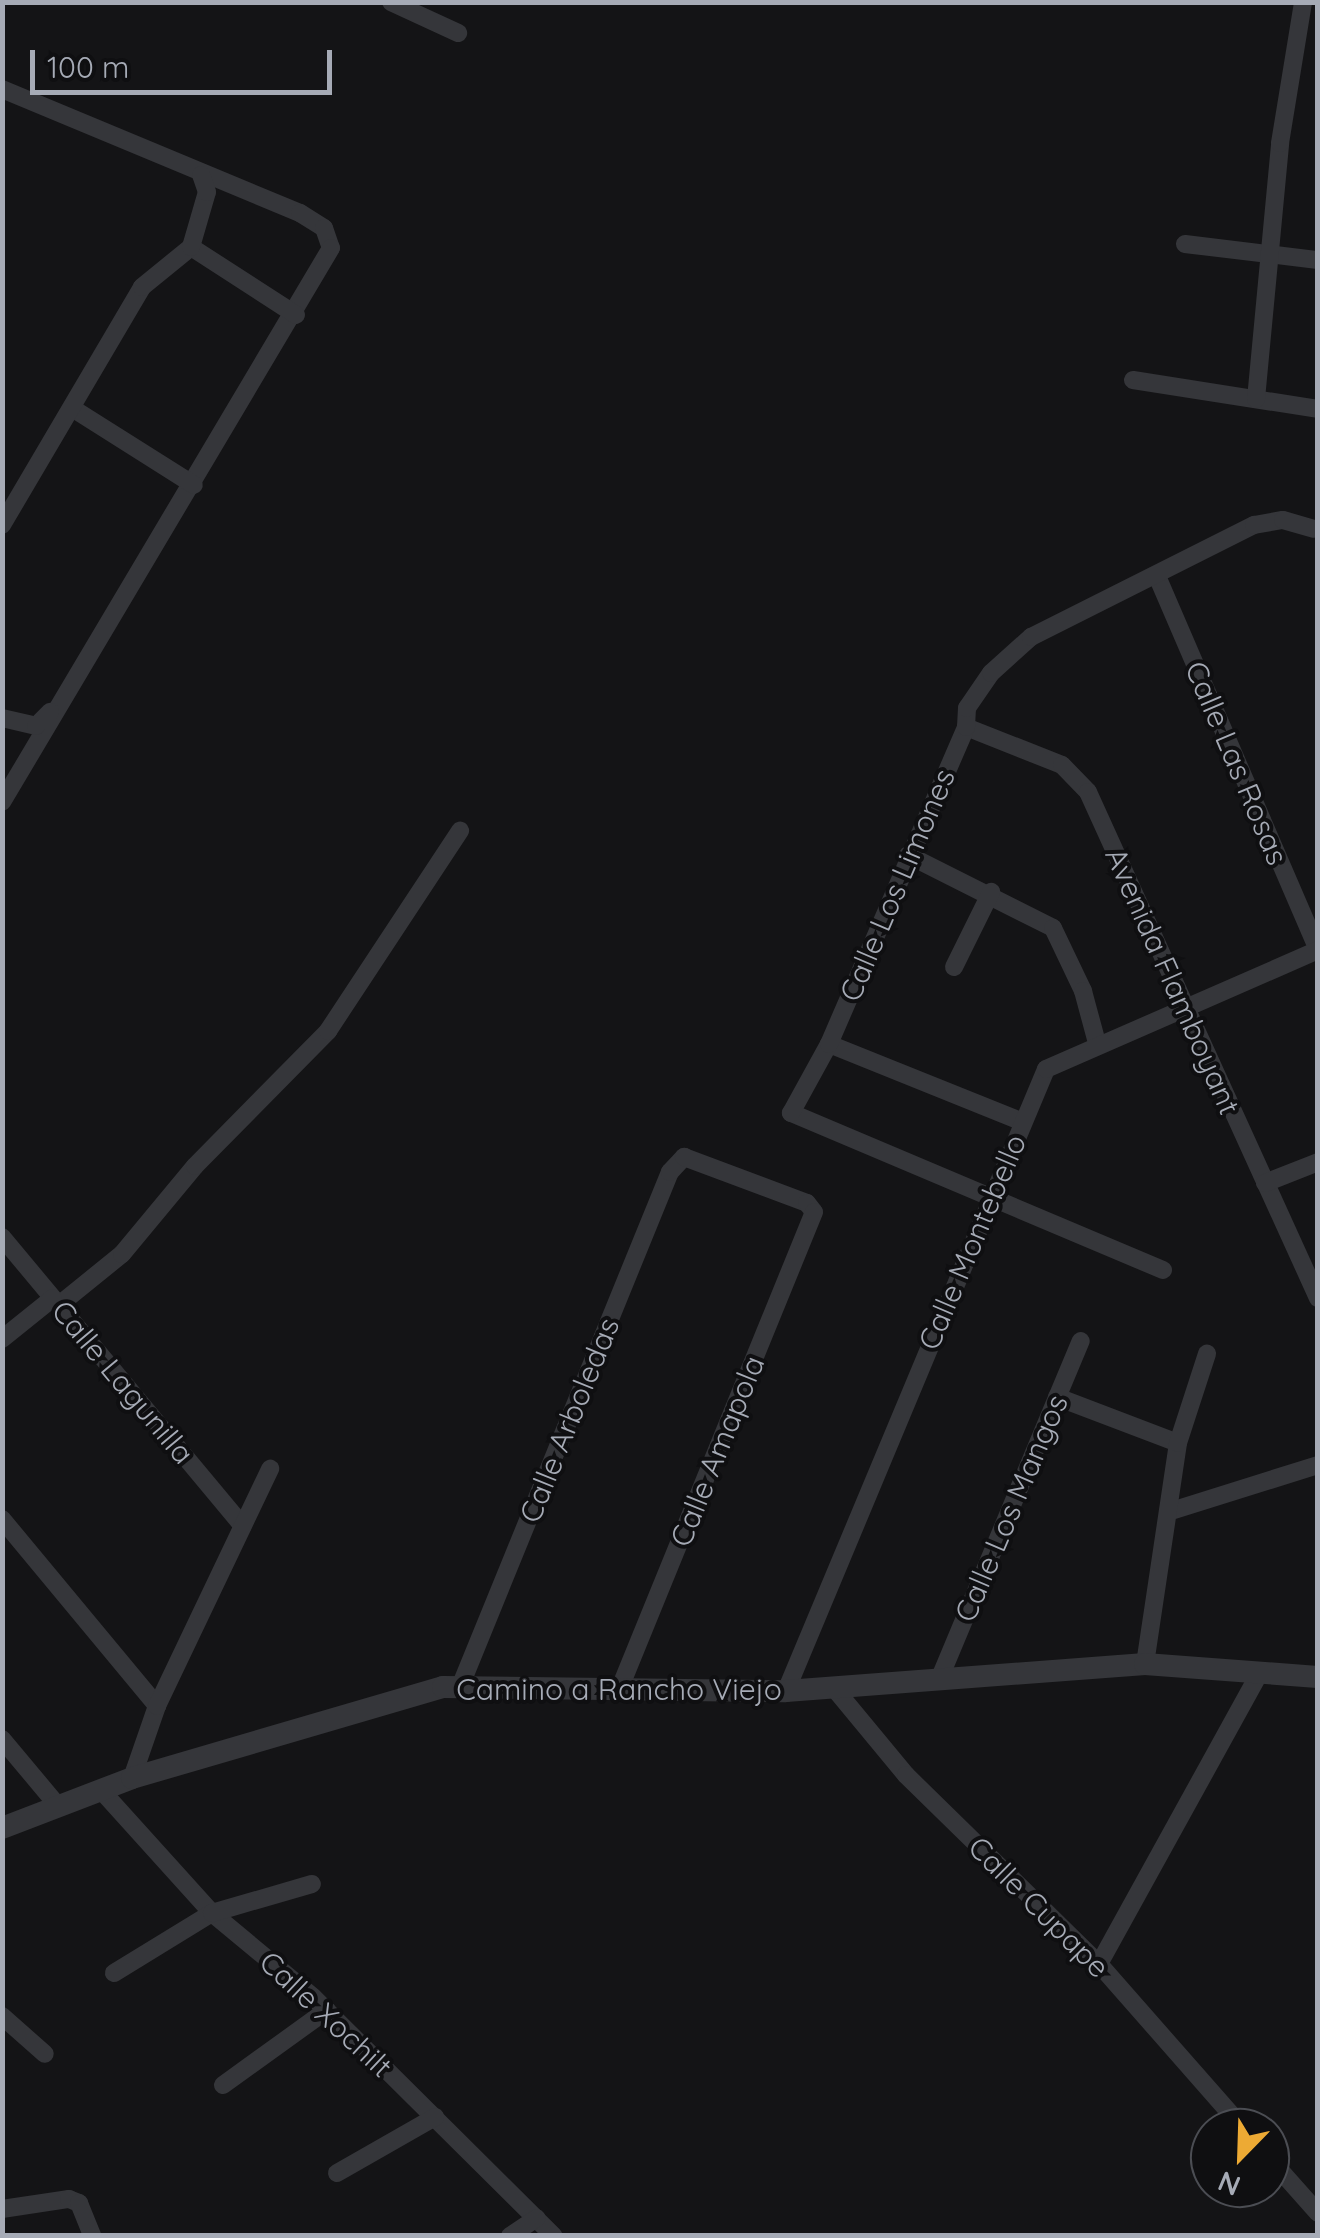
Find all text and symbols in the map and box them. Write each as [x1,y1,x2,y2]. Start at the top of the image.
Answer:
scale bar [35,30,338,92]
text: 100 m [47,48,129,86]
street label: Calle Las Rosas [1178,656,1296,870]
street label: Calle Los Limones [832,763,962,1007]
street label: Avenida Flamboyant [1098,842,1248,1120]
street label: Calle Montebello [910,1129,1034,1355]
street label: Calle Lagunilla [44,1293,202,1471]
street label: Calle Arboledas [512,1312,626,1528]
street label: Calle Amapola [662,1350,772,1552]
street label: Calle Los Mangos [947,1389,1075,1627]
street label: Camino a Rancho Viejo [456,1671,782,1707]
street label: Calle Cupape [961,1829,1117,1985]
street label: Calle Xochilt [252,1943,400,2085]
north arrow [1190,2108,1290,2208]
text: N [1213,2164,1245,2204]

